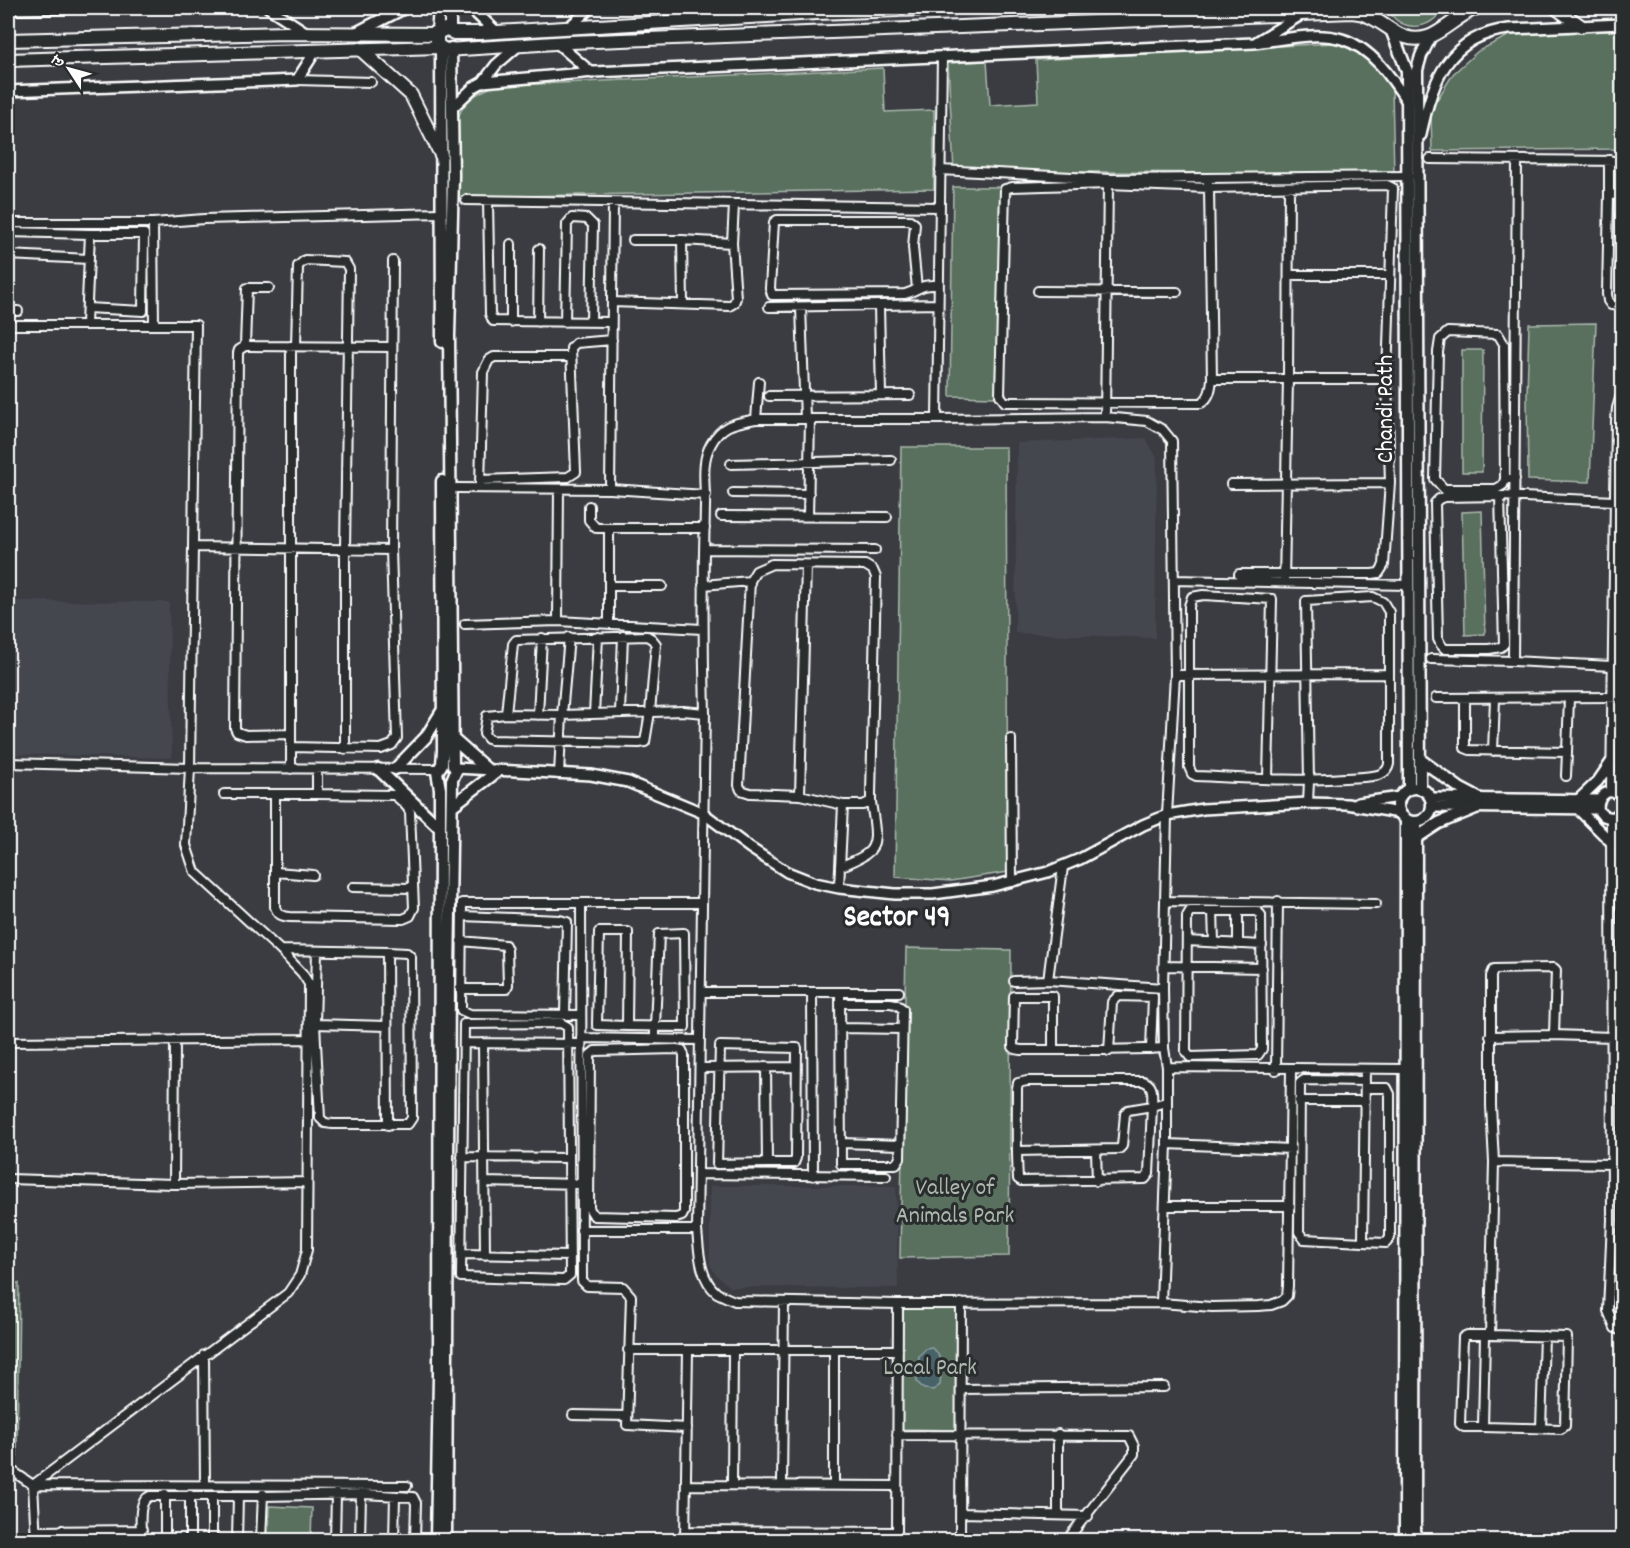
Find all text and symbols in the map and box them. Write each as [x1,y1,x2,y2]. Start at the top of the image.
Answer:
north arrow [39,39,99,99]
text: उ [46,50,71,73]
street label: Chandi Path [1370,355,1404,463]
district label: Sector 49 [843,898,951,941]
park label: Valley of Animals Park [896,1172,1014,1234]
park label: Local Park [883,1352,977,1386]

